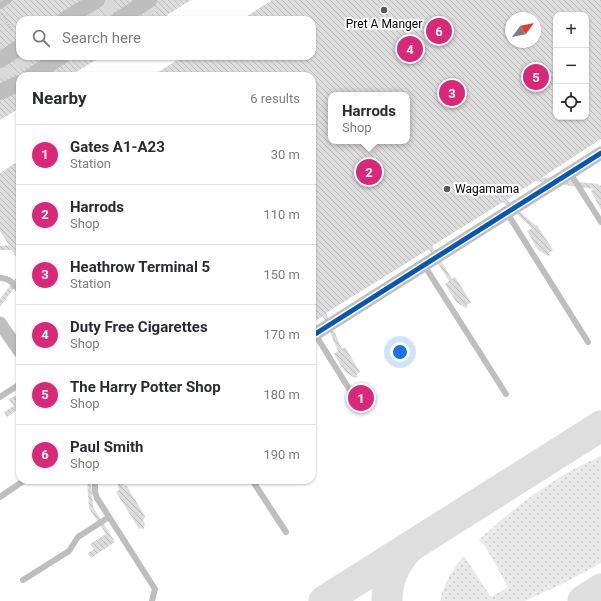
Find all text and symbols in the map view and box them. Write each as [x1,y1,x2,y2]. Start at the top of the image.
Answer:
marker: Pret A Manger [379,5,389,15]
north arrow [505,12,541,48]
map controls [553,12,589,120]
button: + [553,12,589,48]
search box [16,16,316,60]
pin: 6 [426,16,452,46]
place label: Pret A Manger [346,17,422,31]
icon: search [30,27,52,49]
text: Search here [62,29,141,47]
pin: 4 [397,34,423,64]
button: − [553,48,589,84]
pin: 5 [523,62,549,92]
pin: 3 [439,78,465,108]
button: locate [553,84,589,120]
text: Nearby [32,88,87,108]
text: 6 results [250,91,300,106]
popup [328,92,410,144]
text: Harrods [342,102,396,120]
text: Shop [342,120,372,135]
text: Gates A1-A23 [70,138,165,156]
text: 1 [41,147,49,162]
text: 30 m [271,147,300,162]
text: Station [70,156,111,171]
pin: 2 [356,157,382,187]
place label: Wagamama [455,182,519,196]
marker: Wagamama [442,184,452,194]
text: Harrods [70,198,124,216]
text: 2 [41,207,49,222]
text: 110 m [263,207,300,222]
text: Shop [70,216,100,231]
text: Heathrow Terminal 5 [70,258,210,276]
text: 3 [41,267,49,282]
text: 150 m [263,267,300,282]
text: Station [70,276,111,291]
text: Duty Free Cigarettes [70,318,208,336]
text: 4 [41,327,49,342]
text: 170 m [263,327,300,342]
text: Shop [70,336,100,351]
your location [390,342,410,362]
text: The Harry Potter Shop [70,378,221,396]
pin: 1 [348,383,374,413]
text: 5 [41,387,49,402]
text: 180 m [263,387,300,402]
text: Shop [70,396,100,411]
text: Paul Smith [70,438,143,456]
text: 6 [41,447,49,462]
text: 190 m [263,447,300,462]
text: Shop [70,456,100,471]

